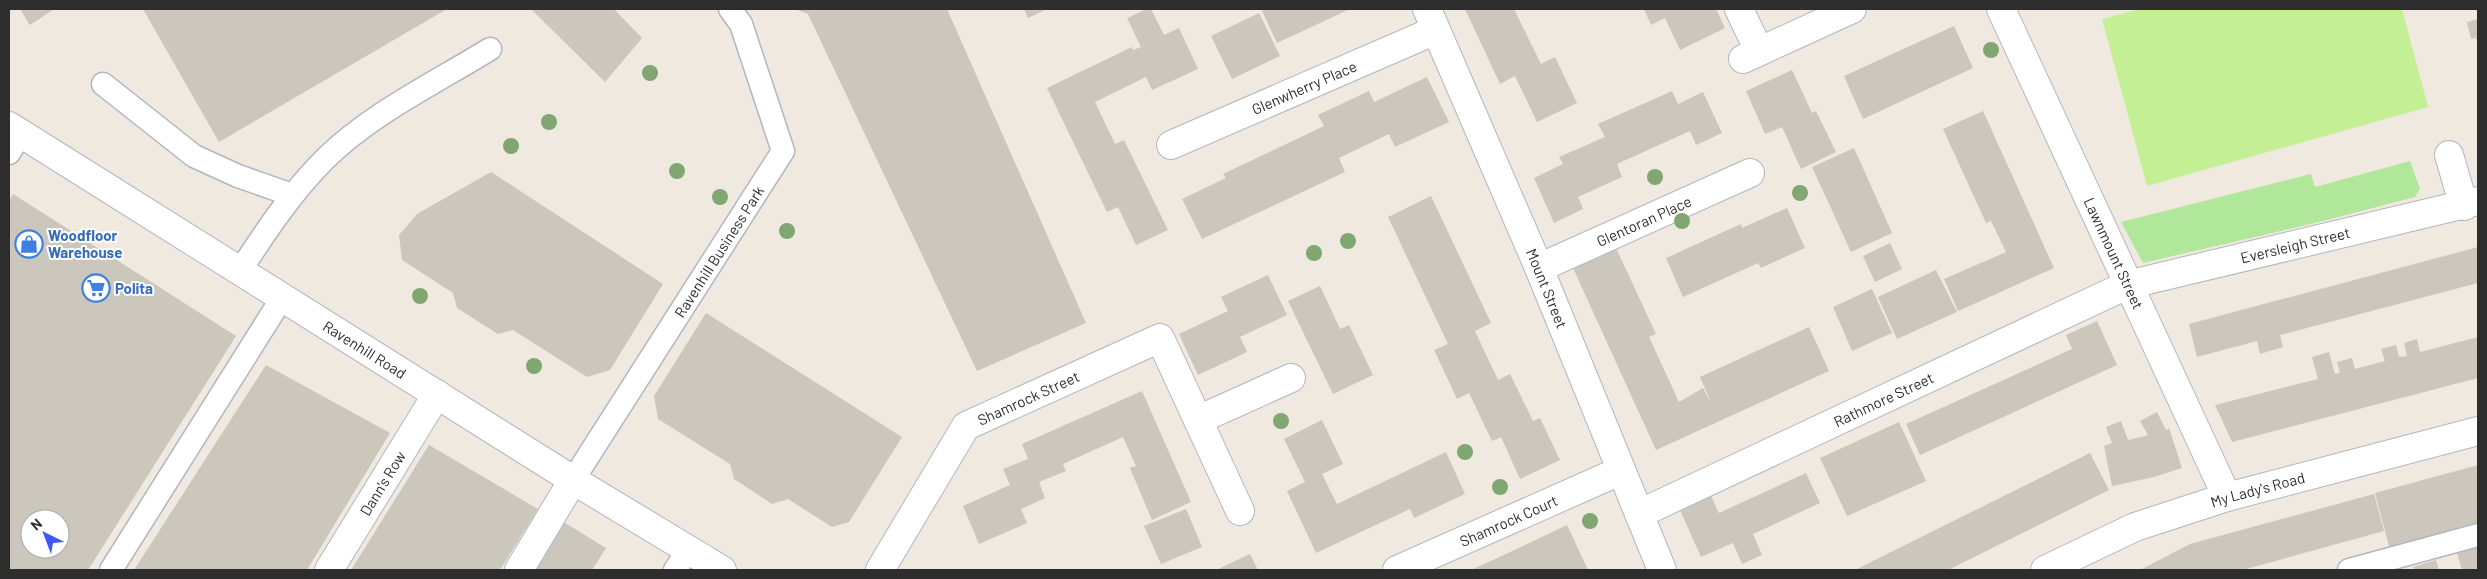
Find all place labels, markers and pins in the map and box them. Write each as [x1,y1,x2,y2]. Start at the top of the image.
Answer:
place label: Woodfloor Warehouse [48,226,122,261]
shop icon: Woodfloor Warehouse [14,229,44,259]
supermarket icon: Polita [81,273,111,303]
place label: Polita [115,279,153,297]

